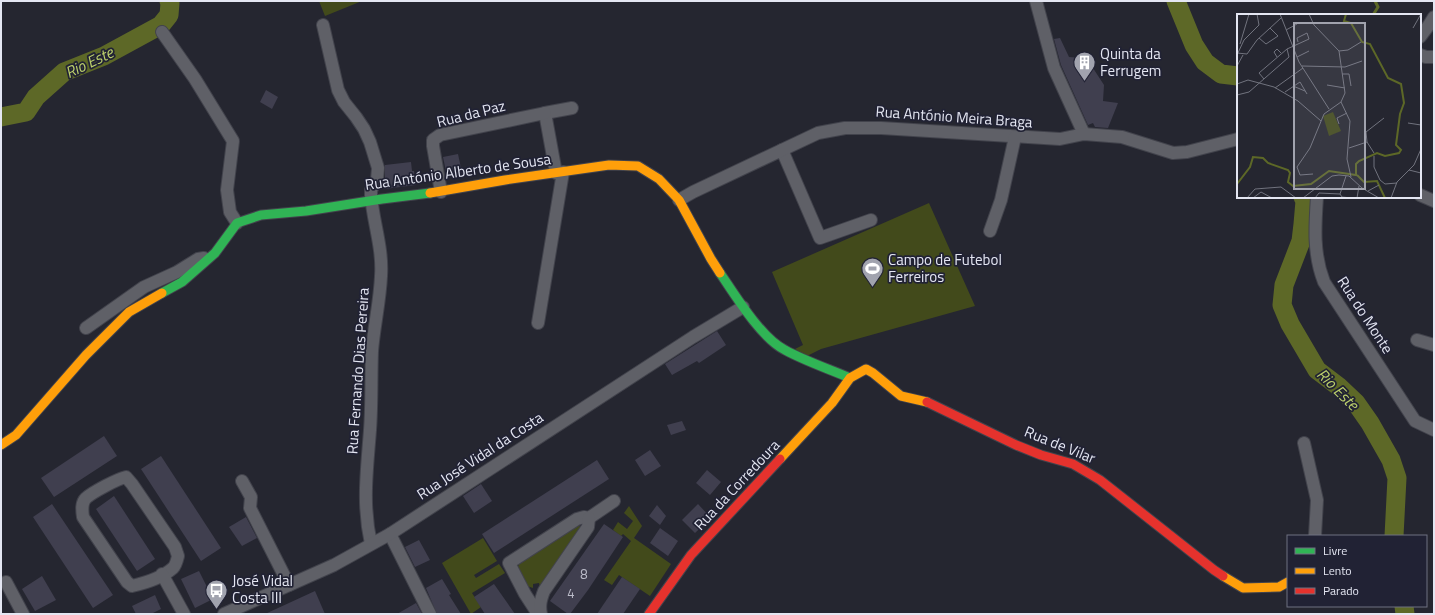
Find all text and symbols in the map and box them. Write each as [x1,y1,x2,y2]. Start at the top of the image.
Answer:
inset map [1237,14,1421,198]
water label: Rio Este [61,39,119,84]
place label: Quinta da Ferrugem [1100,42,1161,82]
building icon: Quinta da Ferrugem [1071,50,1097,83]
street label: Rua da Paz [434,94,508,133]
street label: Rua António Meira Braga [875,100,1034,133]
street label: Rua António Alberto de Sousa [363,147,553,196]
place label: Campo de Futebol Ferreiros [888,248,1002,288]
sports icon: Campo de Futebol Ferreiros [860,256,886,289]
street label: Rua do Monte [1332,271,1399,358]
street label: Rua Fernando Dias Pereira [340,286,375,455]
water label: Rio Este [1311,362,1366,417]
street label: Rua José Vidal da Costa [412,406,548,505]
street label: Rua de Vilar [1021,420,1099,469]
street label: Rua da Corredoura [688,434,785,535]
legend [1287,535,1427,607]
text: Livre [1323,541,1347,560]
text: Lento [1323,561,1352,580]
house number: 8 [580,564,588,584]
place label: José Vidal Costa III [232,569,293,609]
bus stop icon: José Vidal Costa III [203,577,229,610]
text: Parado [1323,581,1359,600]
house number: 4 [567,583,575,603]

